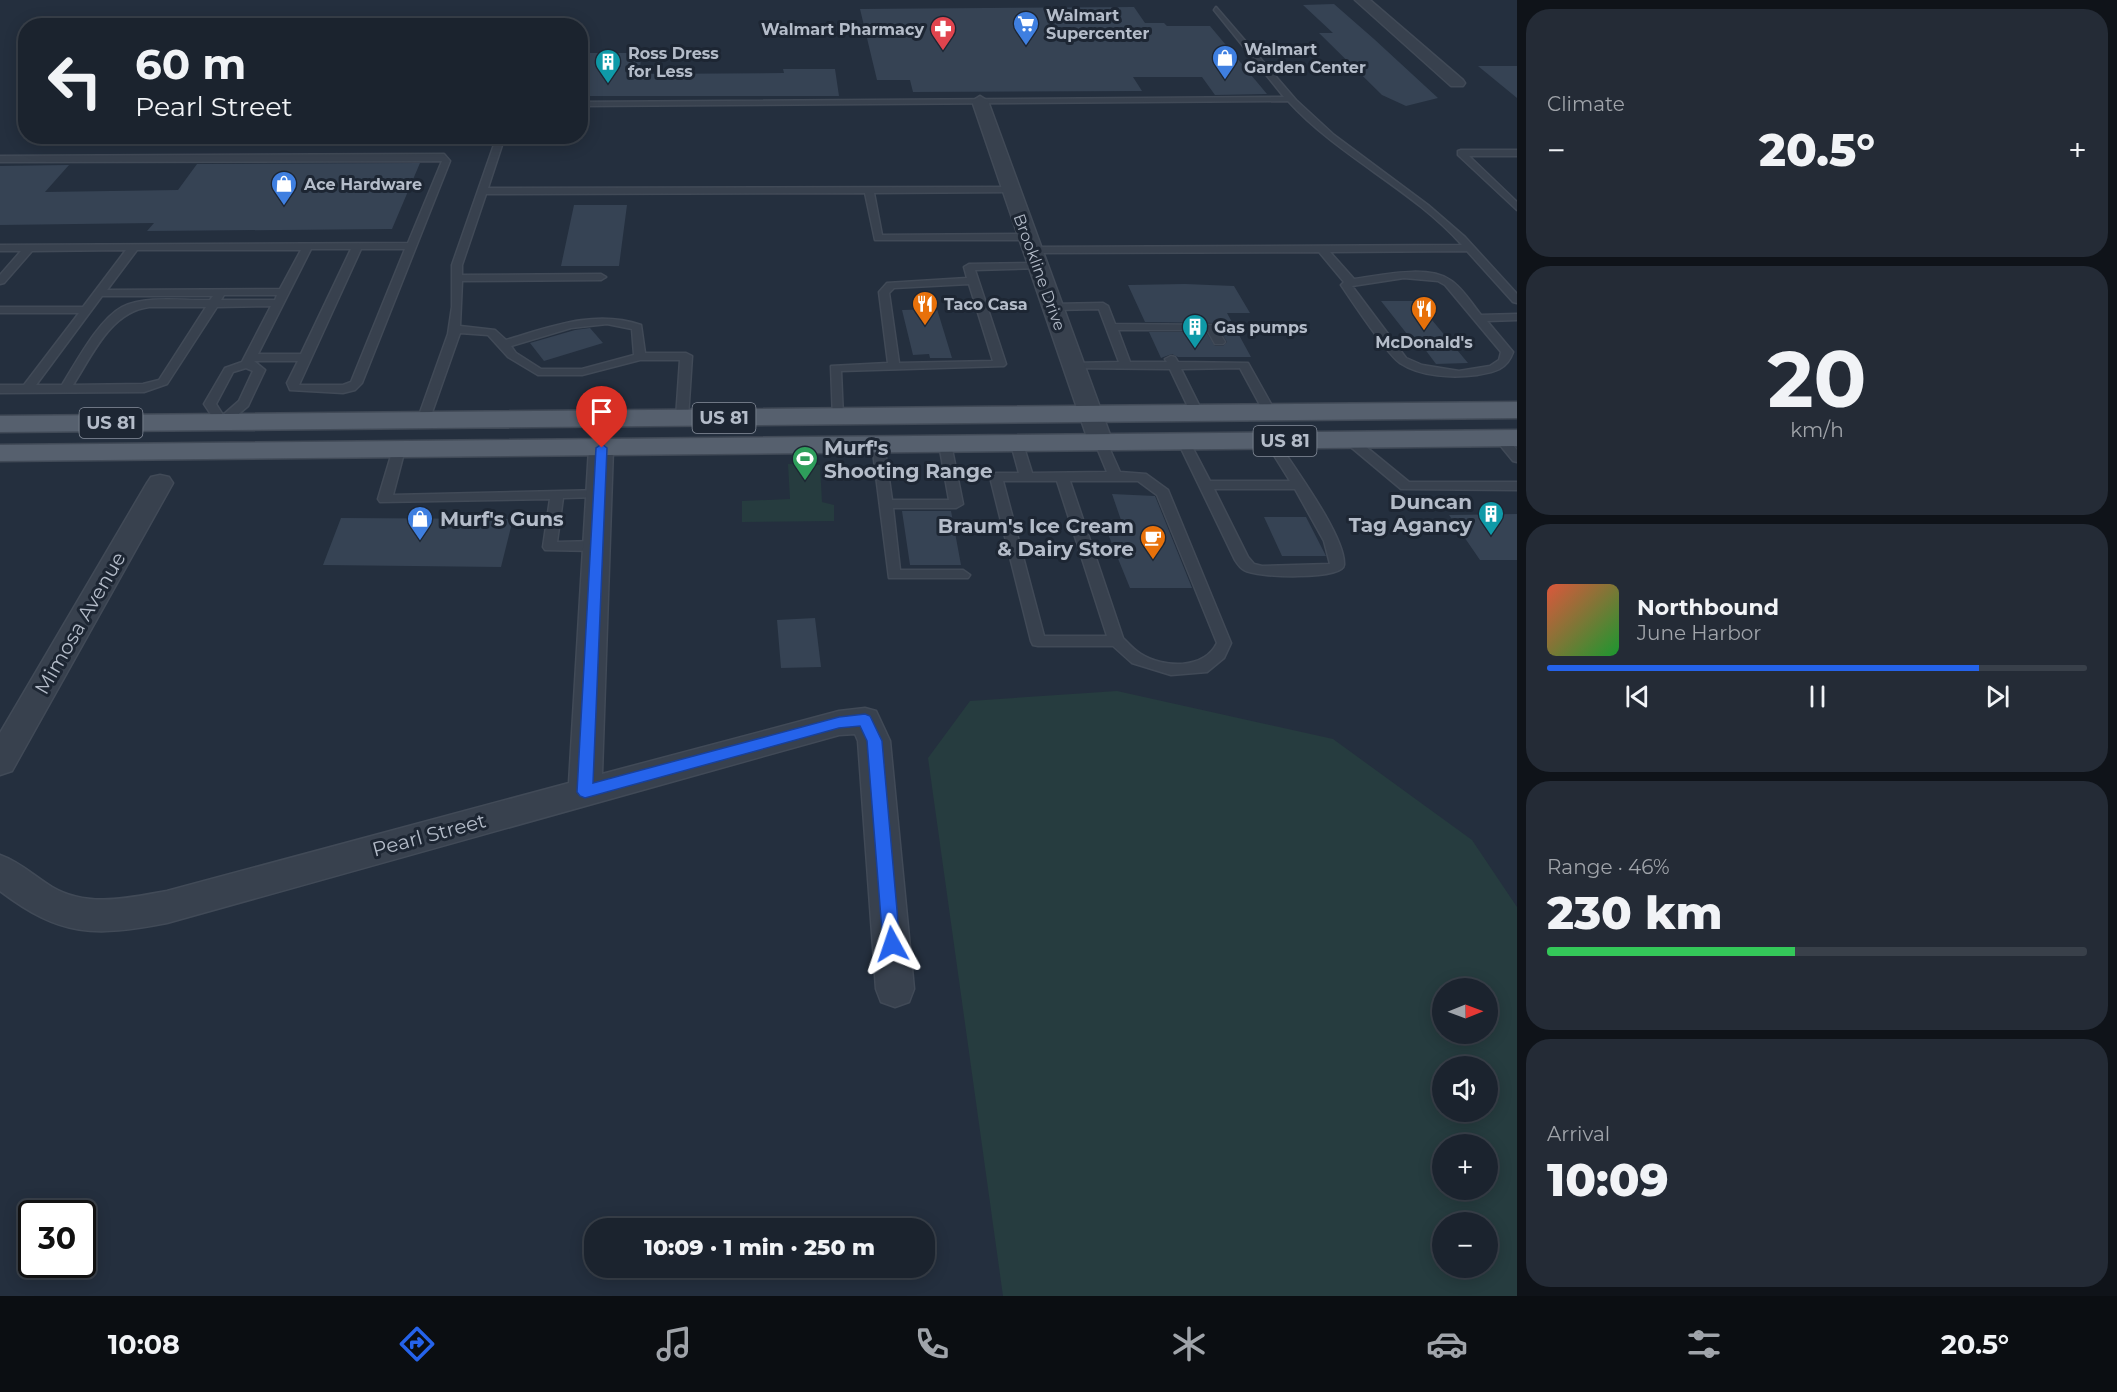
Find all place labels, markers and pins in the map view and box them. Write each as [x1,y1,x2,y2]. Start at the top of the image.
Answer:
place label: Walmart Supercenter [1046,6,1149,43]
supermarket icon: Walmart Supercenter [1011,9,1041,47]
pharmacy icon: Walmart Pharmacy [928,14,958,52]
place label: Walmart Pharmacy [761,20,924,39]
place label: Walmart Garden Center [1244,40,1366,77]
shop icon: Walmart Garden Center [1210,43,1240,81]
place label: Ross Dress for Less [628,44,719,81]
building icon: Ross Dress for Less [593,47,623,85]
shop icon: Ace Hardware [269,169,299,207]
place label: Ace Hardware [303,175,422,194]
restaurant icon: Taco Casa [910,289,940,327]
restaurant icon: McDonald's [1409,294,1439,332]
place label: Taco Casa [944,295,1028,314]
building icon: Gas pumps [1180,312,1210,350]
place label: Gas pumps [1214,318,1308,337]
place label: McDonald's [1375,333,1473,352]
pin [576,386,627,448]
place label: Murf's Shooting Range [824,436,993,483]
sports icon: Murf's Shooting Range [790,444,820,482]
place label: Duncan Tag Agancy [1349,490,1473,537]
building icon: Duncan Tag Agancy [1476,499,1506,537]
shop icon: Murf's Guns [405,504,435,542]
place label: Murf's Guns [440,507,564,531]
place label: Braum's Ice Cream & Dairy Store [938,514,1134,561]
cafe icon: Braum's Ice Cream & Dairy Store [1138,523,1168,561]

